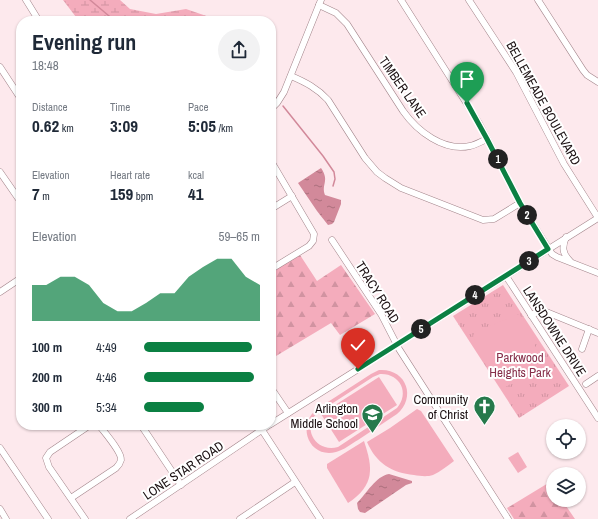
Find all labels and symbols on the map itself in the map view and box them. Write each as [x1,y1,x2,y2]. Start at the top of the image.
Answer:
street label: BELLEMEADE BOULEVARD [502,38,585,168]
street label: TIMBER LANE [375,53,430,121]
pin [450,62,484,103]
pin: 1 [488,149,508,169]
pin: 2 [517,205,537,225]
pin: 3 [519,251,539,271]
street label: TRACY ROAD [352,258,403,327]
street label: LANSDOWNE DRIVE [519,283,590,380]
pin: 4 [465,285,485,305]
pin: 5 [411,319,431,339]
pin [341,328,375,369]
park label: Parkwood Heights Park [489,349,551,381]
place label: Community of Christ [414,391,469,423]
church icon: Community of Christ [471,393,497,426]
place label: Arlington Middle School [290,400,358,432]
school or university icon: Arlington Middle School [360,402,386,435]
street label: LONE STAR ROAD [140,437,227,504]

